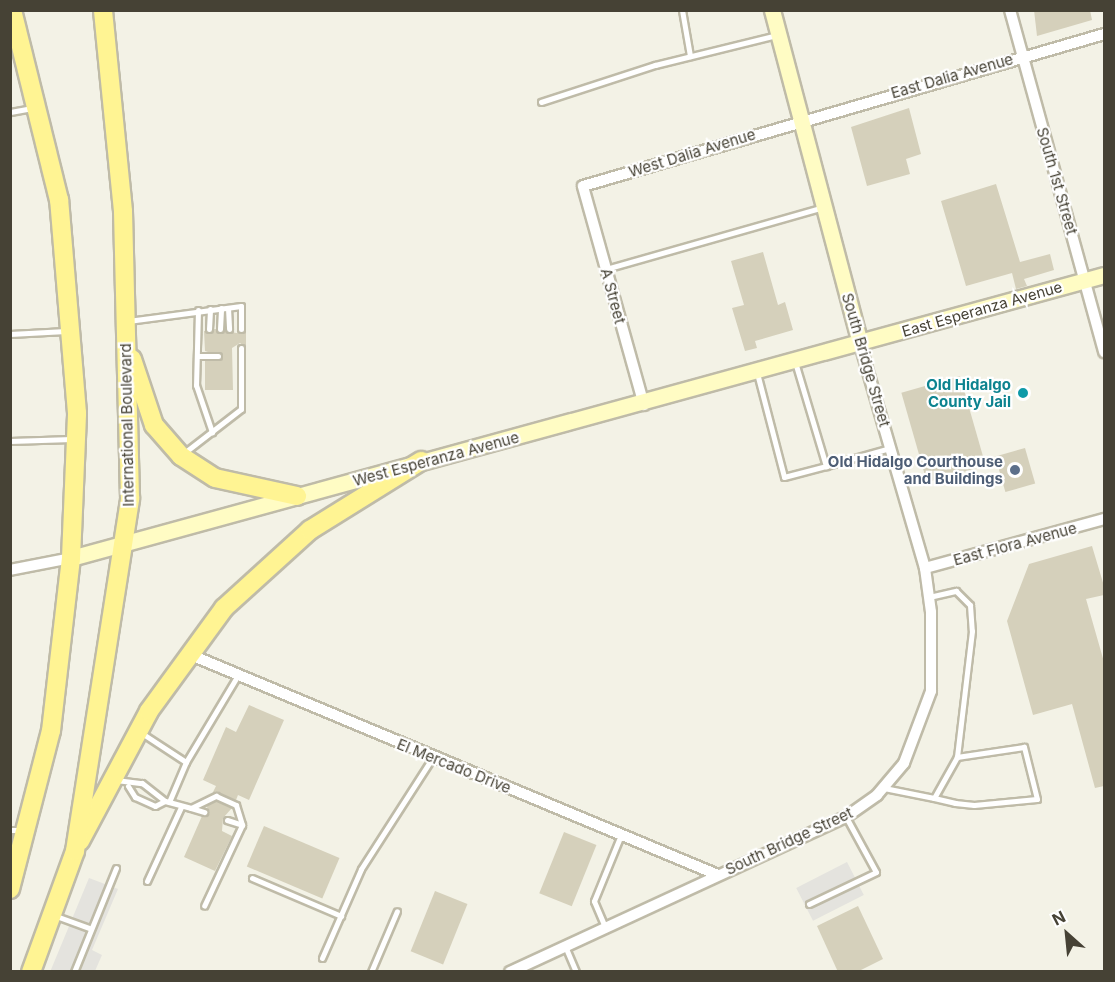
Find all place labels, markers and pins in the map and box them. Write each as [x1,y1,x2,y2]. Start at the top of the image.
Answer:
place label: Old Hidalgo County Jail [926,375,1011,410]
marker: Old Hidalgo County Jail [1016,386,1030,400]
place label: Old Hidalgo Courthouse and Buildings [828,452,1003,487]
marker: Old Hidalgo Courthouse and Buildings [1008,463,1022,477]

